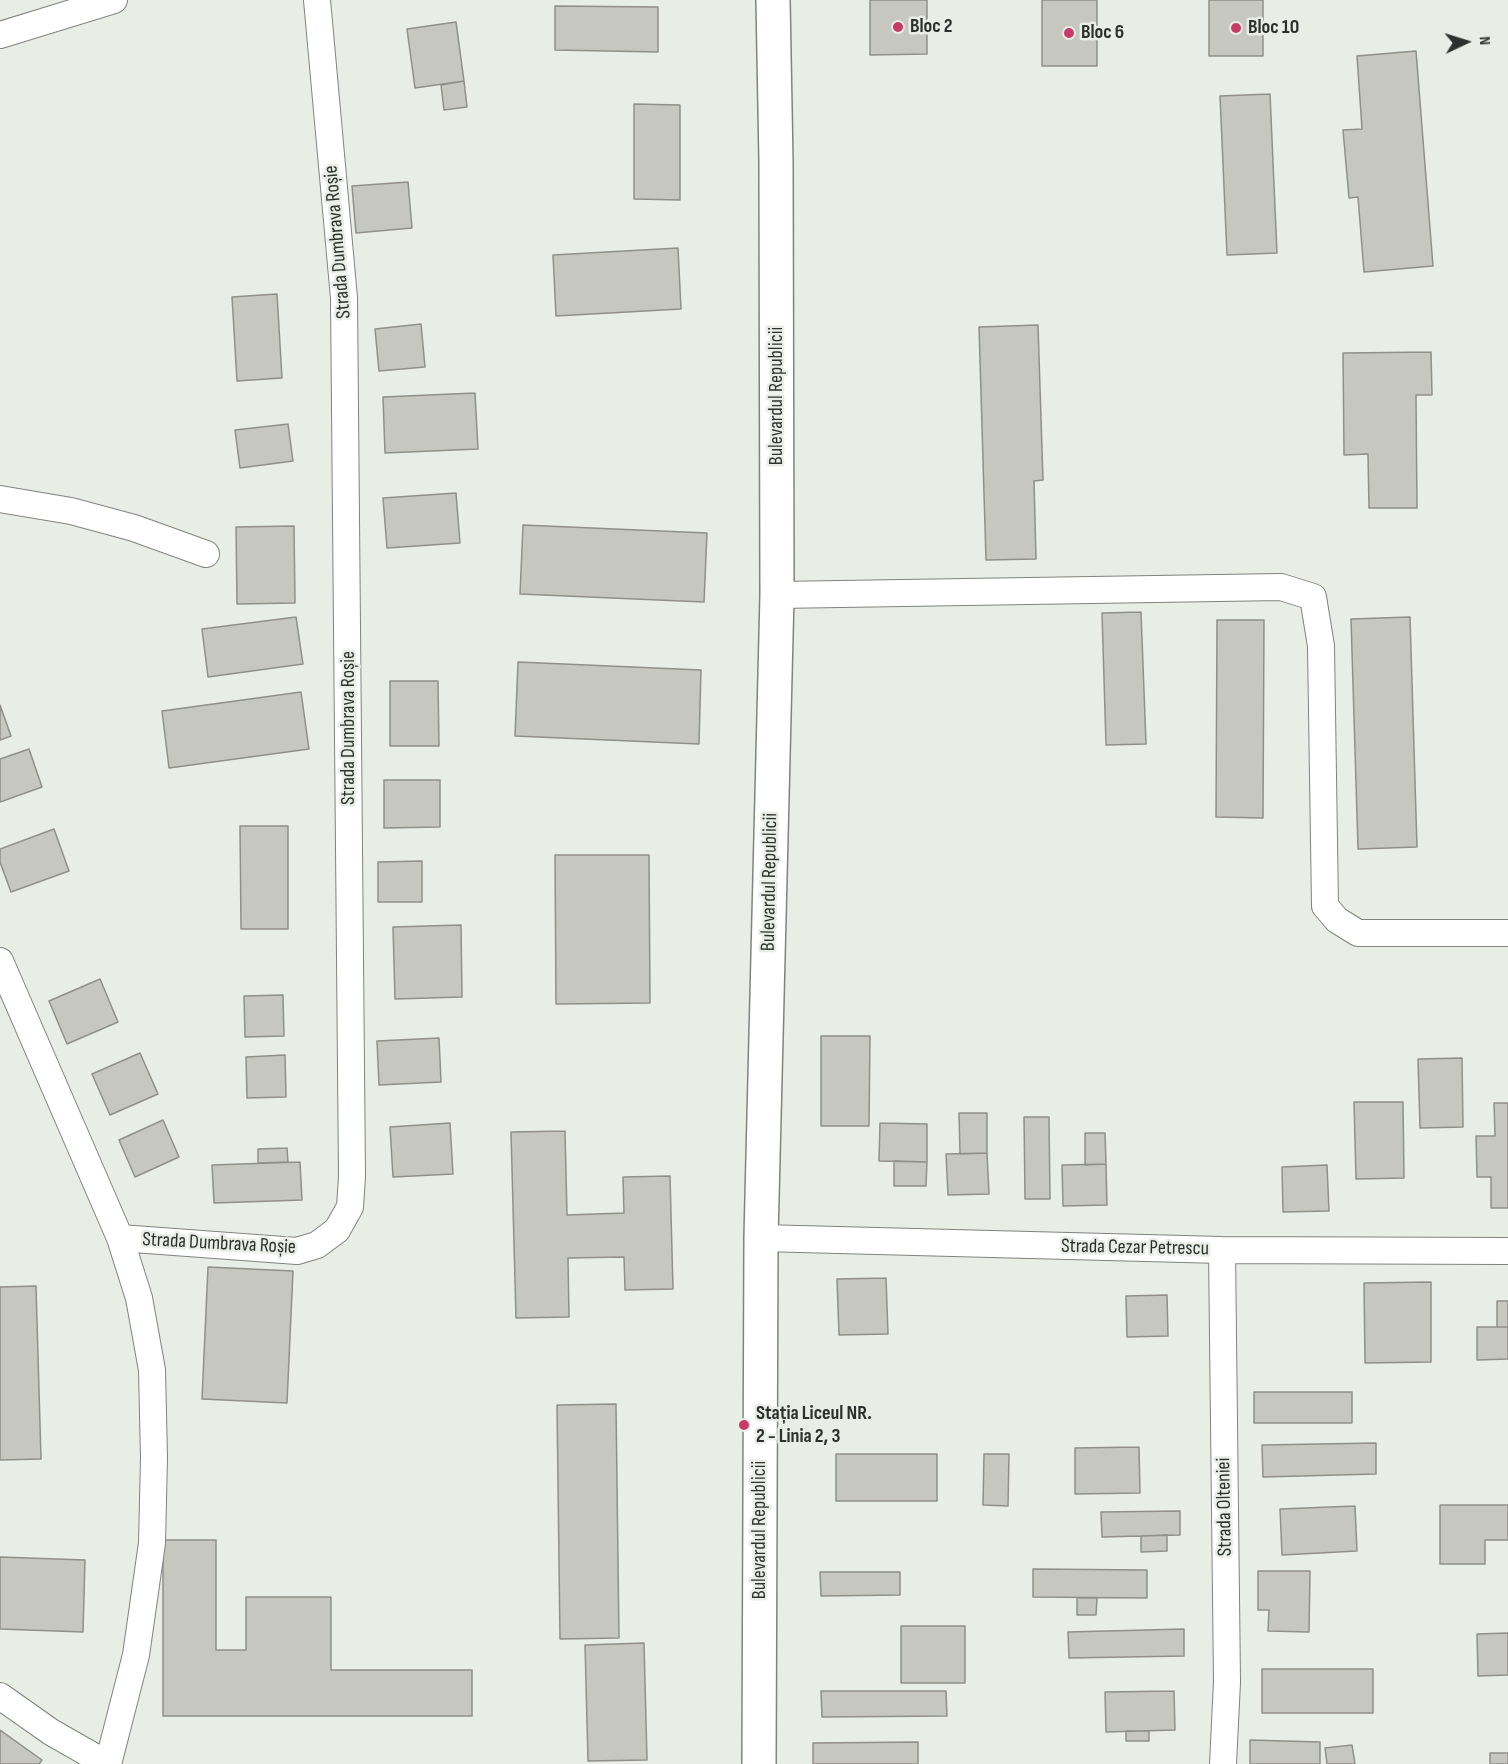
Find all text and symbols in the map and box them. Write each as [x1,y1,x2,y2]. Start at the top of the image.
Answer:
north arrow [1436,12,1496,72]
place label: Bloc 2 [910,15,953,39]
place label: Bloc 10 [1248,16,1299,40]
marker: Bloc 2 [891,20,905,34]
place label: Bloc 6 [1081,21,1124,45]
marker: Bloc 10 [1229,21,1243,35]
marker: Bloc 6 [1062,26,1076,40]
text: N [1475,36,1494,46]
street label: Strada Dumbrava Roșie [319,164,357,320]
street label: Bulevardul Republicii [765,327,789,465]
street label: Strada Dumbrava Roșie [337,651,361,805]
street label: Bulevardul Republicii [757,813,783,951]
street label: Strada Dumbrava Roșie [142,1228,296,1260]
street label: Strada Cezar Petrescu [1061,1235,1209,1261]
place label: Stația Liceul NR. 2 - Linia 2, 3 [756,1402,872,1449]
marker: Stația Liceul NR. 2 - Linia 2, 3 [737,1418,751,1432]
street label: Strada Olteniei [1212,1457,1238,1557]
street label: Bulevardul Republicii [748,1461,772,1599]

